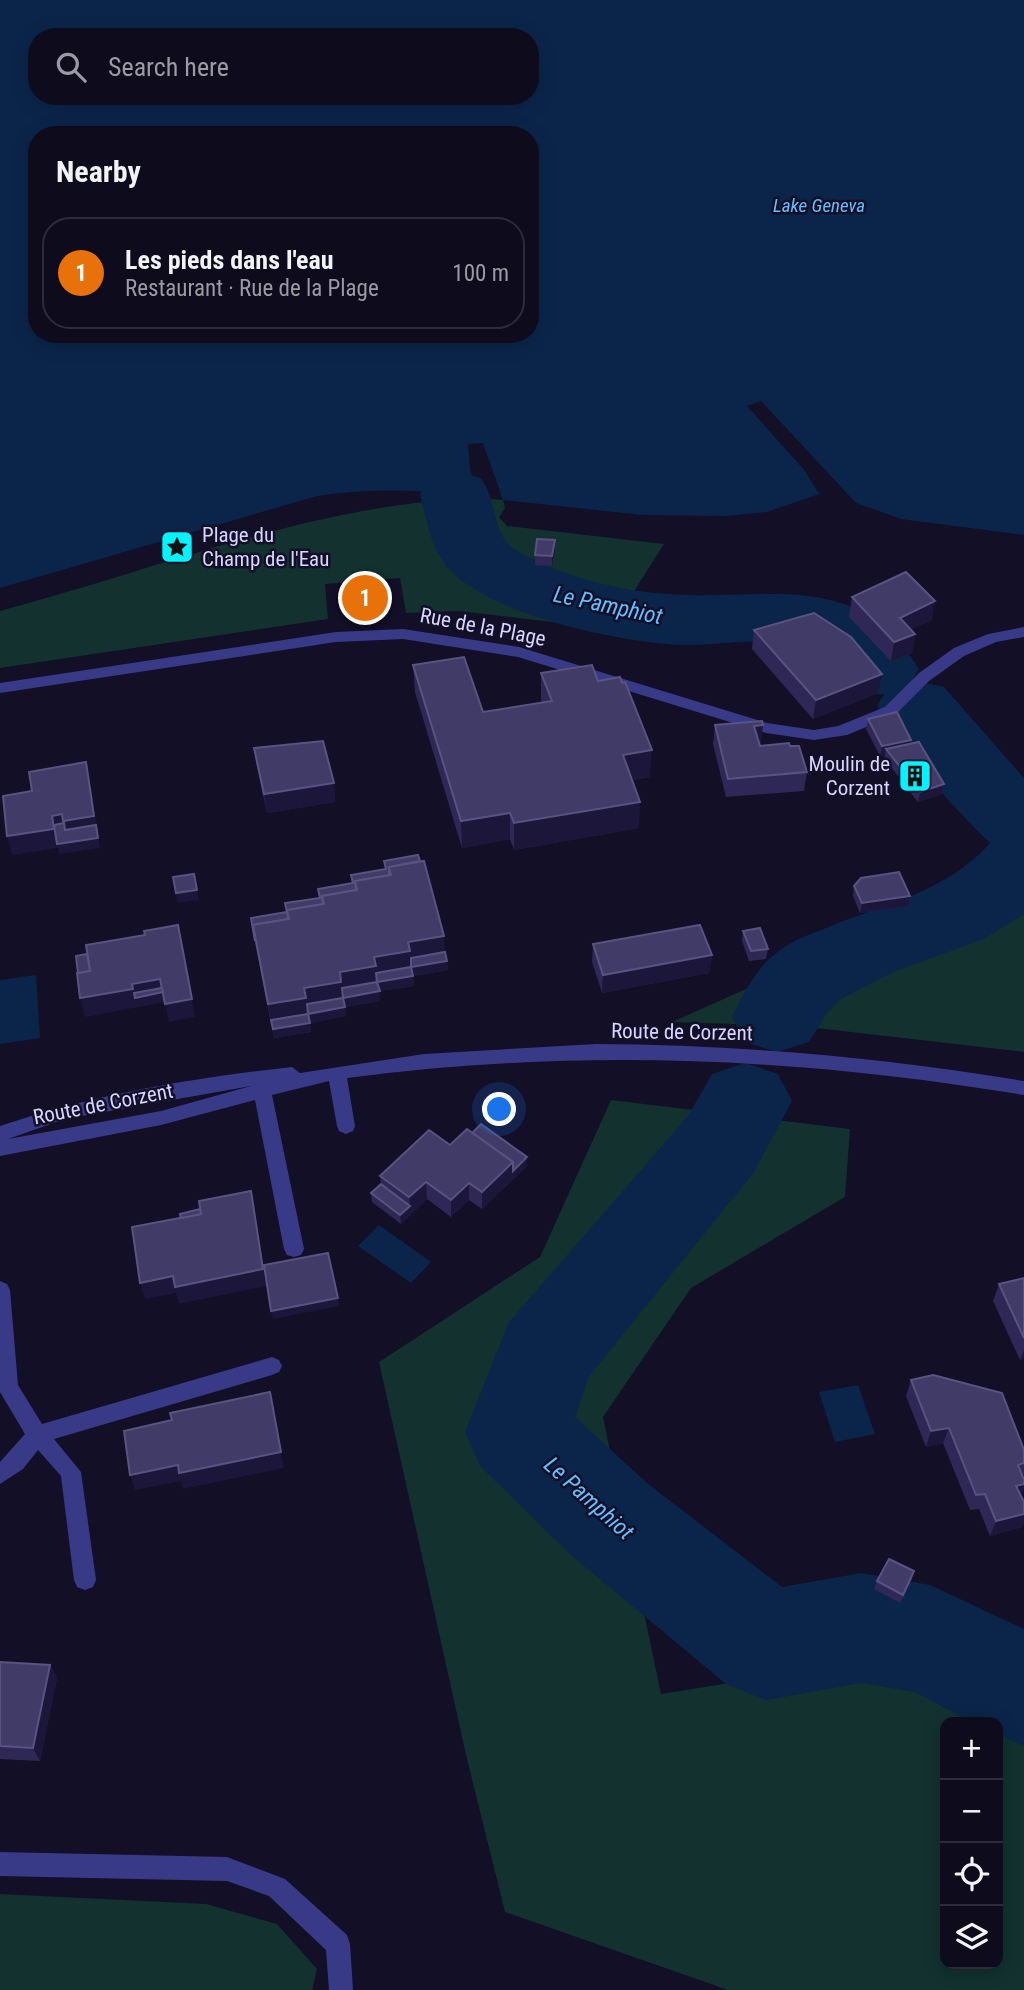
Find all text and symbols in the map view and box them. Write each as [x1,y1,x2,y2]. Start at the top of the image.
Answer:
search box [28,28,539,105]
icon: search [52,48,90,86]
text: Search here [108,52,229,82]
text: Nearby [56,154,141,189]
water label: Lake Geneva [773,194,865,217]
text: Les pieds dans l'eau [125,245,333,275]
text: 1 [75,260,87,287]
text: 100 m [452,260,509,287]
text: Restaurant · Rue de la Plage [125,275,379,302]
place label: Plage du Champ de l'Eau [202,523,329,571]
place icon: Plage du Champ de l'Eau [158,528,196,566]
pin: 1 [342,572,388,624]
water label: Le Pamphiot [551,581,665,630]
street label: Rue de la Plage [418,603,548,651]
place label: Moulin de Corzent [809,752,890,800]
building icon: Moulin de Corzent [896,757,934,795]
street label: Route de Corzent [611,1019,753,1045]
street label: Route de Corzent [31,1079,175,1129]
your location [482,1092,516,1126]
water label: Le Pamphiot [538,1451,639,1546]
map controls [940,1717,1003,1969]
button: + [940,1717,1003,1780]
button: − [940,1780,1003,1843]
button: locate [940,1843,1003,1906]
button: layers [940,1906,1003,1969]

